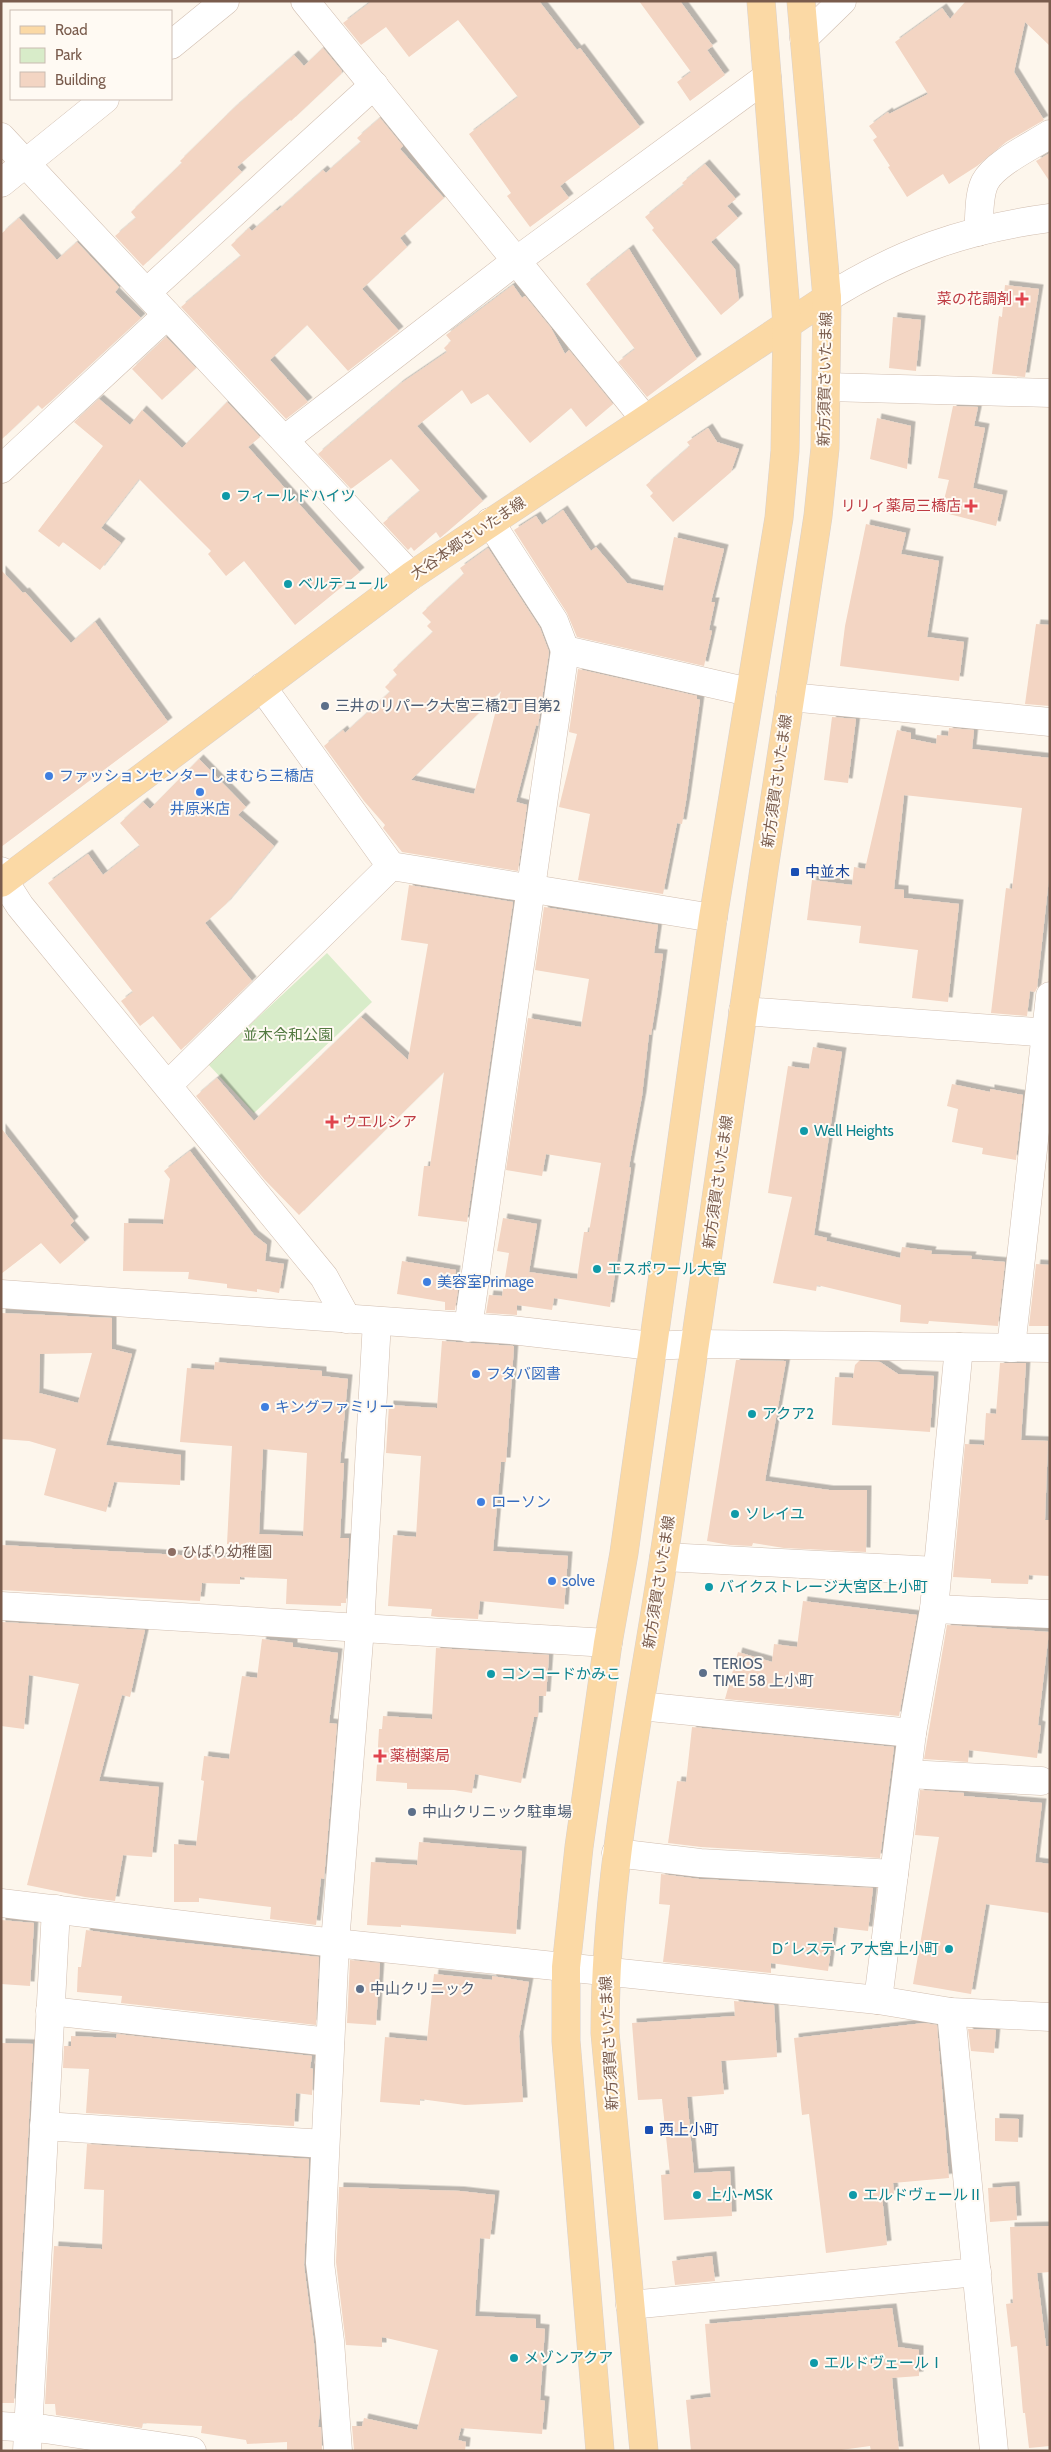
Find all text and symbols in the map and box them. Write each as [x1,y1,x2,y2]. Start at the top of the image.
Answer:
legend [10,10,172,100]
text: Road [55,21,88,39]
text: Park [55,46,82,64]
text: Building [55,71,106,89]
place label: 菜の花調剤 [937,290,1012,308]
marker: 菜の花調剤 [1016,293,1028,305]
street label: 新方須賀さいたま線 [815,312,835,446]
place label: フィールドハイツ [236,487,355,505]
marker: フィールドハイツ [220,490,232,502]
street label: 大谷本郷さいたま線 [407,493,529,583]
place label: リリィ薬局三橋店 [841,497,961,515]
marker: リリィ薬局三橋店 [965,500,977,512]
place label: ベルテュール [298,575,388,593]
marker: ベルテュール [282,578,294,590]
place label: 三井のリパーク大宮三橋2丁目第2 [335,697,561,715]
marker: 三井のリパーク大宮三橋2丁目第2 [319,700,331,712]
street label: 新方須賀さいたま線 [759,713,795,849]
place label: ファッションセンターしまむら三橋店 [59,767,314,785]
marker: ファッションセンターしまむら三橋店 [43,770,55,782]
marker: 井原米店 [194,786,206,798]
place label: 井原米店 [170,800,230,818]
place label: 中並木 [805,863,850,881]
marker: 中並木 [789,866,801,878]
park label: 並木令和公園 [243,1026,333,1044]
place label: ウエルシア [342,1113,417,1131]
street label: 新方須賀さいたま線 [700,1114,736,1250]
marker: ウエルシア [326,1116,338,1128]
place label: Well Heights [814,1122,894,1140]
marker: Well Heights [798,1125,810,1137]
place label: エスポワール大宮 [607,1260,727,1278]
marker: エスポワール大宮 [591,1263,603,1275]
place label: 美容室Primage [437,1273,534,1291]
marker: 美容室Primage [421,1276,433,1288]
place label: フタバ図書 [486,1365,561,1383]
marker: フタバ図書 [470,1368,482,1380]
place label: キングファミリー [275,1398,395,1416]
marker: キングファミリー [259,1401,271,1413]
place label: アクア2 [762,1405,814,1423]
marker: アクア2 [746,1408,758,1420]
place label: ローソン [491,1493,551,1511]
marker: ローソン [475,1496,487,1508]
place label: ソレイユ [745,1505,805,1523]
marker: ソレイユ [729,1508,741,1520]
street label: 新方須賀さいたま線 [640,1514,678,1650]
place label: ひばり幼稚園 [182,1543,272,1561]
marker: ひばり幼稚園 [166,1546,178,1558]
place label: solve [562,1572,595,1590]
marker: solve [546,1575,558,1587]
place label: バイクストレージ大宮区上小町 [719,1578,928,1596]
marker: バイクストレージ大宮区上小町 [703,1581,715,1593]
place label: TERIOS TIME 58 上小町 [713,1655,814,1690]
place label: コンコードかみこ [501,1665,621,1683]
marker: TERIOS TIME 58 上小町 [697,1667,709,1679]
marker: コンコードかみこ [485,1668,497,1680]
place label: 薬樹薬局 [390,1747,450,1765]
marker: 薬樹薬局 [374,1750,386,1762]
place label: 中山クリニック駐車場 [422,1803,572,1821]
marker: 中山クリニック駐車場 [406,1806,418,1818]
place label: D´レスティア大宮上小町 [772,1940,939,1958]
marker: D´レスティア大宮上小町 [943,1943,955,1955]
street label: 新方須賀さいたま線 [596,1975,622,2111]
place label: 中山クリニック [370,1980,475,1998]
marker: 中山クリニック [354,1983,366,1995]
place label: 西上小町 [659,2121,719,2139]
marker: 西上小町 [643,2124,655,2136]
place label: 上小-MSK [707,2186,773,2204]
place label: エルドヴェールⅡ [863,2186,983,2204]
marker: 上小-MSK [691,2189,703,2201]
marker: エルドヴェールⅡ [847,2189,859,2201]
place label: メゾンアクア [524,2349,613,2367]
marker: メゾンアクア [508,2352,520,2364]
place label: エルドヴェールⅠ [824,2354,944,2372]
marker: エルドヴェールⅠ [808,2357,820,2369]

